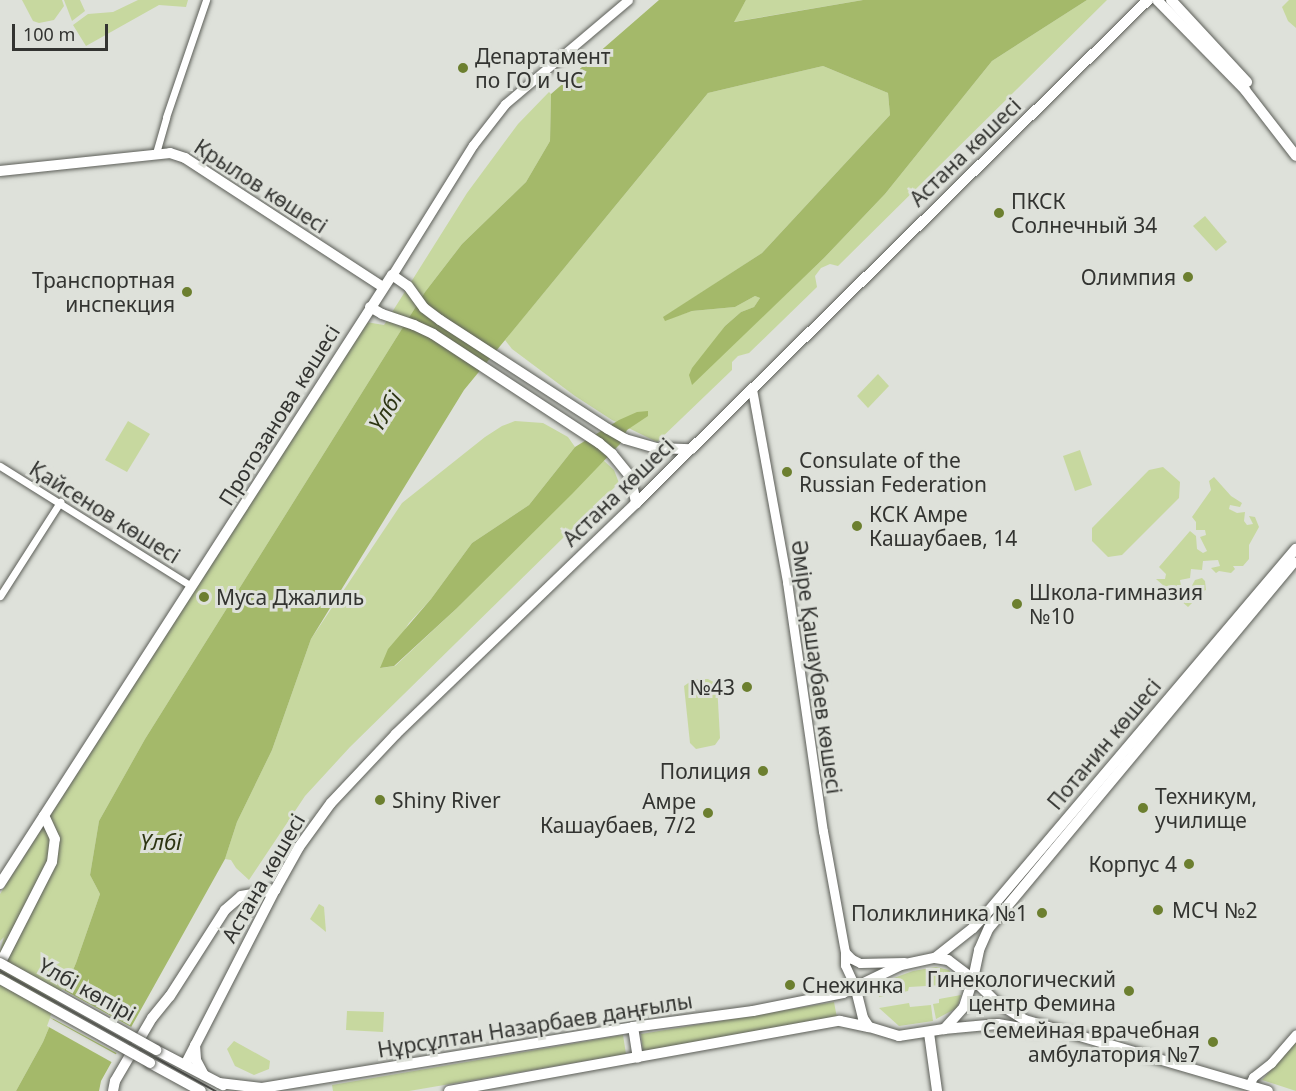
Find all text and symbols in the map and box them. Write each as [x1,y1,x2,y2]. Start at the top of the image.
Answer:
scale bar [15,12,111,50]
text: 100 m [23,22,75,46]
place label: Департамент по ГО и ЧС [475,43,611,93]
marker: Департамент по ГО и ЧС [456,61,470,75]
street label: Астана көшесі [904,93,1026,211]
street label: Крылов көшесі [190,134,332,238]
place label: ПКСК Солнечный 34 [1011,188,1157,238]
marker: ПКСК Солнечный 34 [992,206,1006,220]
place label: Олимпия [1081,264,1176,290]
place label: Транспортная инспекция [32,267,175,317]
marker: Олимпия [1181,270,1195,284]
marker: Транспортная инспекция [180,285,194,299]
street label: Протозанова көшесі [213,320,345,510]
water label: Үлбі [363,386,407,436]
street label: Астана көшесі [557,433,679,551]
place label: Consulate of the Russian Federation [799,447,987,497]
street label: Қайсенов көшесі [25,456,185,568]
marker: Consulate of the Russian Federation [780,465,794,479]
place label: КСК Амре Кашаубаев, 14 [869,501,1017,551]
marker: КСК Амре Кашаубаев, 14 [850,519,864,533]
street label: Әміре Қашаубаев көшесі [787,538,847,796]
place label: Школа-гимназия №10 [1029,579,1203,629]
place label: Муса Джалиль [216,584,364,610]
marker: Муса Джалиль [197,590,211,604]
marker: Школа-гимназия №10 [1010,597,1024,611]
street label: Потанин көшесі [1042,673,1166,815]
place label: №43 [690,674,735,700]
marker: №43 [740,680,754,694]
place label: Полиция [660,758,751,784]
marker: Полиция [756,764,770,778]
place label: Техникум, училище [1155,783,1257,833]
place label: Shiny River [392,787,501,813]
place label: Амре Кашаубаев, 7/2 [540,788,696,838]
marker: Shiny River [373,793,387,807]
marker: Техникум, училище [1136,801,1150,815]
marker: Амре Кашаубаев, 7/2 [701,806,715,820]
street label: Астана көшесі [216,809,310,947]
water label: Үлбі [140,829,182,855]
place label: Корпус 4 [1088,851,1177,877]
marker: Корпус 4 [1182,857,1196,871]
place label: МСЧ №2 [1172,897,1258,923]
place label: Поликлиника №1 [851,900,1028,926]
marker: МСЧ №2 [1149,901,1167,919]
marker: Поликлиника №1 [1033,904,1051,922]
street label: Үлбі көпірі [34,952,140,1026]
place label: Гинекологический центр Фемина [927,966,1116,1016]
place label: Снежинка [802,972,904,998]
marker: Снежинка [783,978,797,992]
marker: Гинекологический центр Фемина [1120,982,1138,1000]
street label: Нұрсұлтан Назарбаев даңғылы [376,988,694,1062]
place label: Семейная врачебная амбулатория №7 [983,1017,1200,1067]
marker: Семейная врачебная амбулатория №7 [1204,1033,1222,1051]

